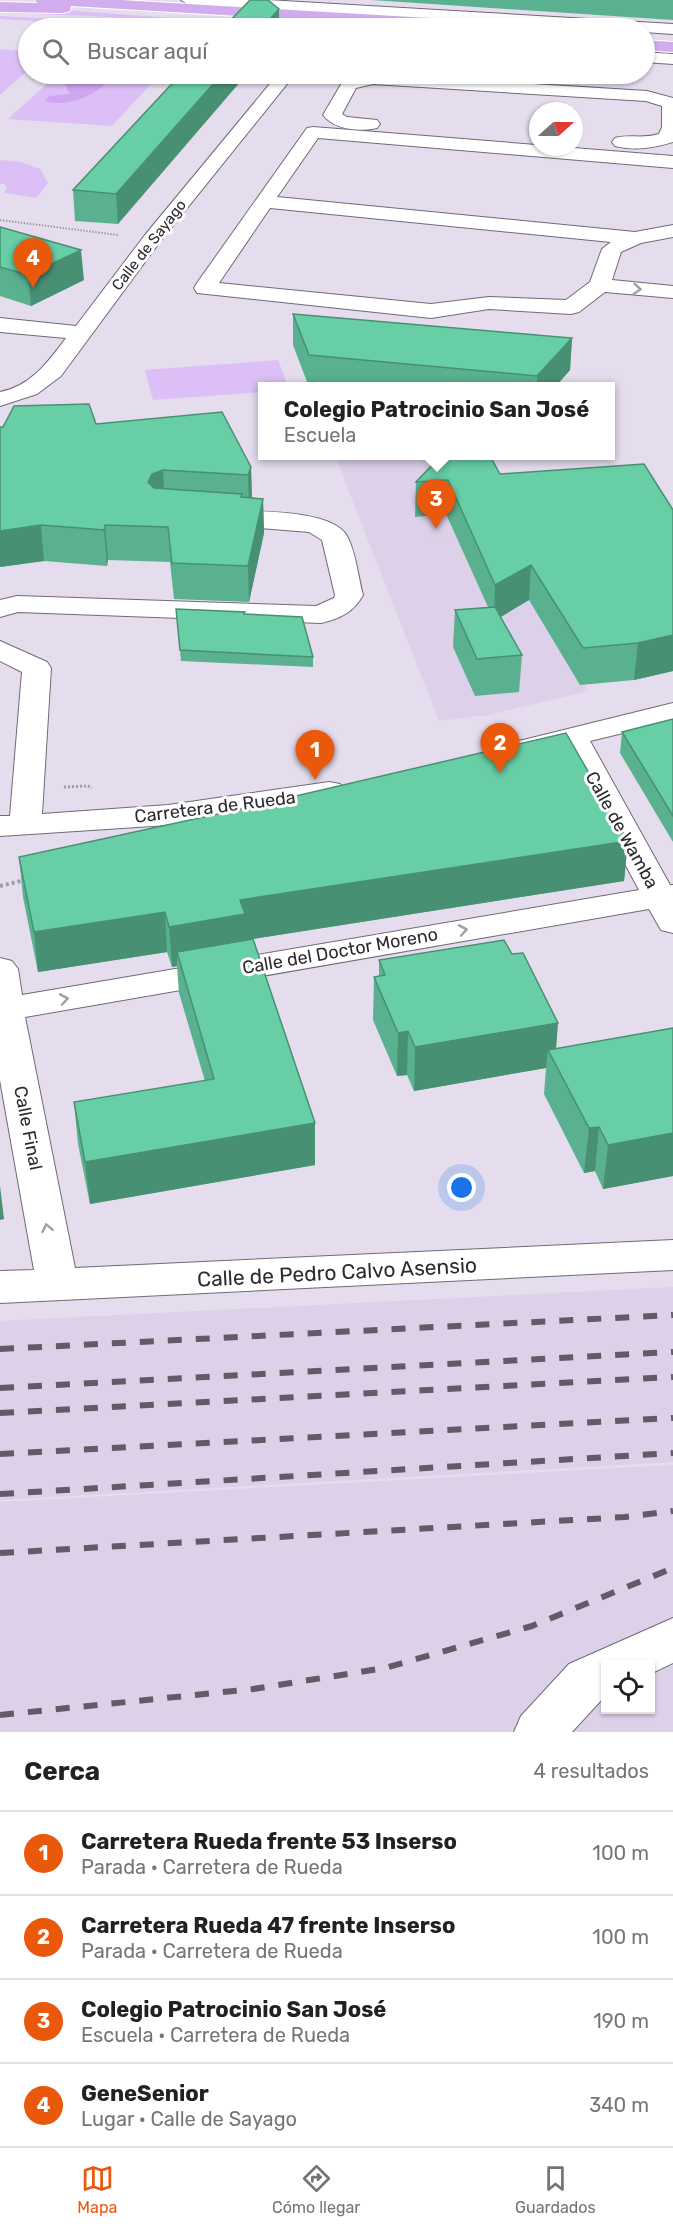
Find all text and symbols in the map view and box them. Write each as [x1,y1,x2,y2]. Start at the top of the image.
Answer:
search box [18,18,655,84]
icon: search [39,35,72,68]
text: Buscar aquí [87,38,208,65]
north arrow [529,102,583,156]
street label: Calle de Sayago [108,196,190,294]
pin: 4 [14,238,52,288]
one-way arrow [632,282,641,295]
popup [258,382,615,460]
text: Colegio Patrocinio San José [284,396,589,423]
text: Escuela [284,423,356,447]
pin: 3 [416,480,456,529]
pin: 2 [480,724,520,773]
pin: 1 [296,730,334,780]
street label: Calle de Wamba [581,768,663,892]
street label: Carretera de Rueda [133,786,297,828]
street label: Calle del Doctor Moreno [240,923,440,979]
one-way arrow [459,925,468,937]
one-way arrow [59,993,69,1005]
street label: Calle Final [9,1084,47,1172]
your location [447,1173,476,1202]
one-way arrow [41,1223,54,1233]
street label: Calle de Pedro Calvo Asensio [196,1252,478,1292]
map controls [601,1660,655,1714]
button: locate [601,1660,655,1714]
text: Cerca [24,1756,100,1787]
text: 4 resultados [534,1759,649,1783]
text: Carretera Rueda frente 53 Inserso [81,1828,457,1855]
text: 1 [39,1841,48,1865]
text: 100 m [592,1841,649,1865]
text: Parada · Carretera de Rueda [81,1855,343,1879]
text: Carretera Rueda 47 frente Inserso [81,1912,455,1939]
text: 2 [37,1925,50,1949]
text: 100 m [592,1925,649,1949]
text: Parada · Carretera de Rueda [81,1939,343,1963]
text: Colegio Patrocinio San José [81,1996,386,2023]
text: 3 [37,2009,50,2033]
text: 190 m [593,2009,649,2033]
text: Escuela · Carretera de Rueda [81,2023,350,2047]
text: GeneSenior [81,2080,209,2107]
text: 4 [37,2093,50,2117]
text: 340 m [589,2093,649,2117]
text: Lugar · Calle de Sayago [81,2107,297,2131]
tab: Mapa [77,2162,117,2217]
tab: Cómo llegar [272,2162,360,2217]
tab: Guardados [515,2162,596,2217]

